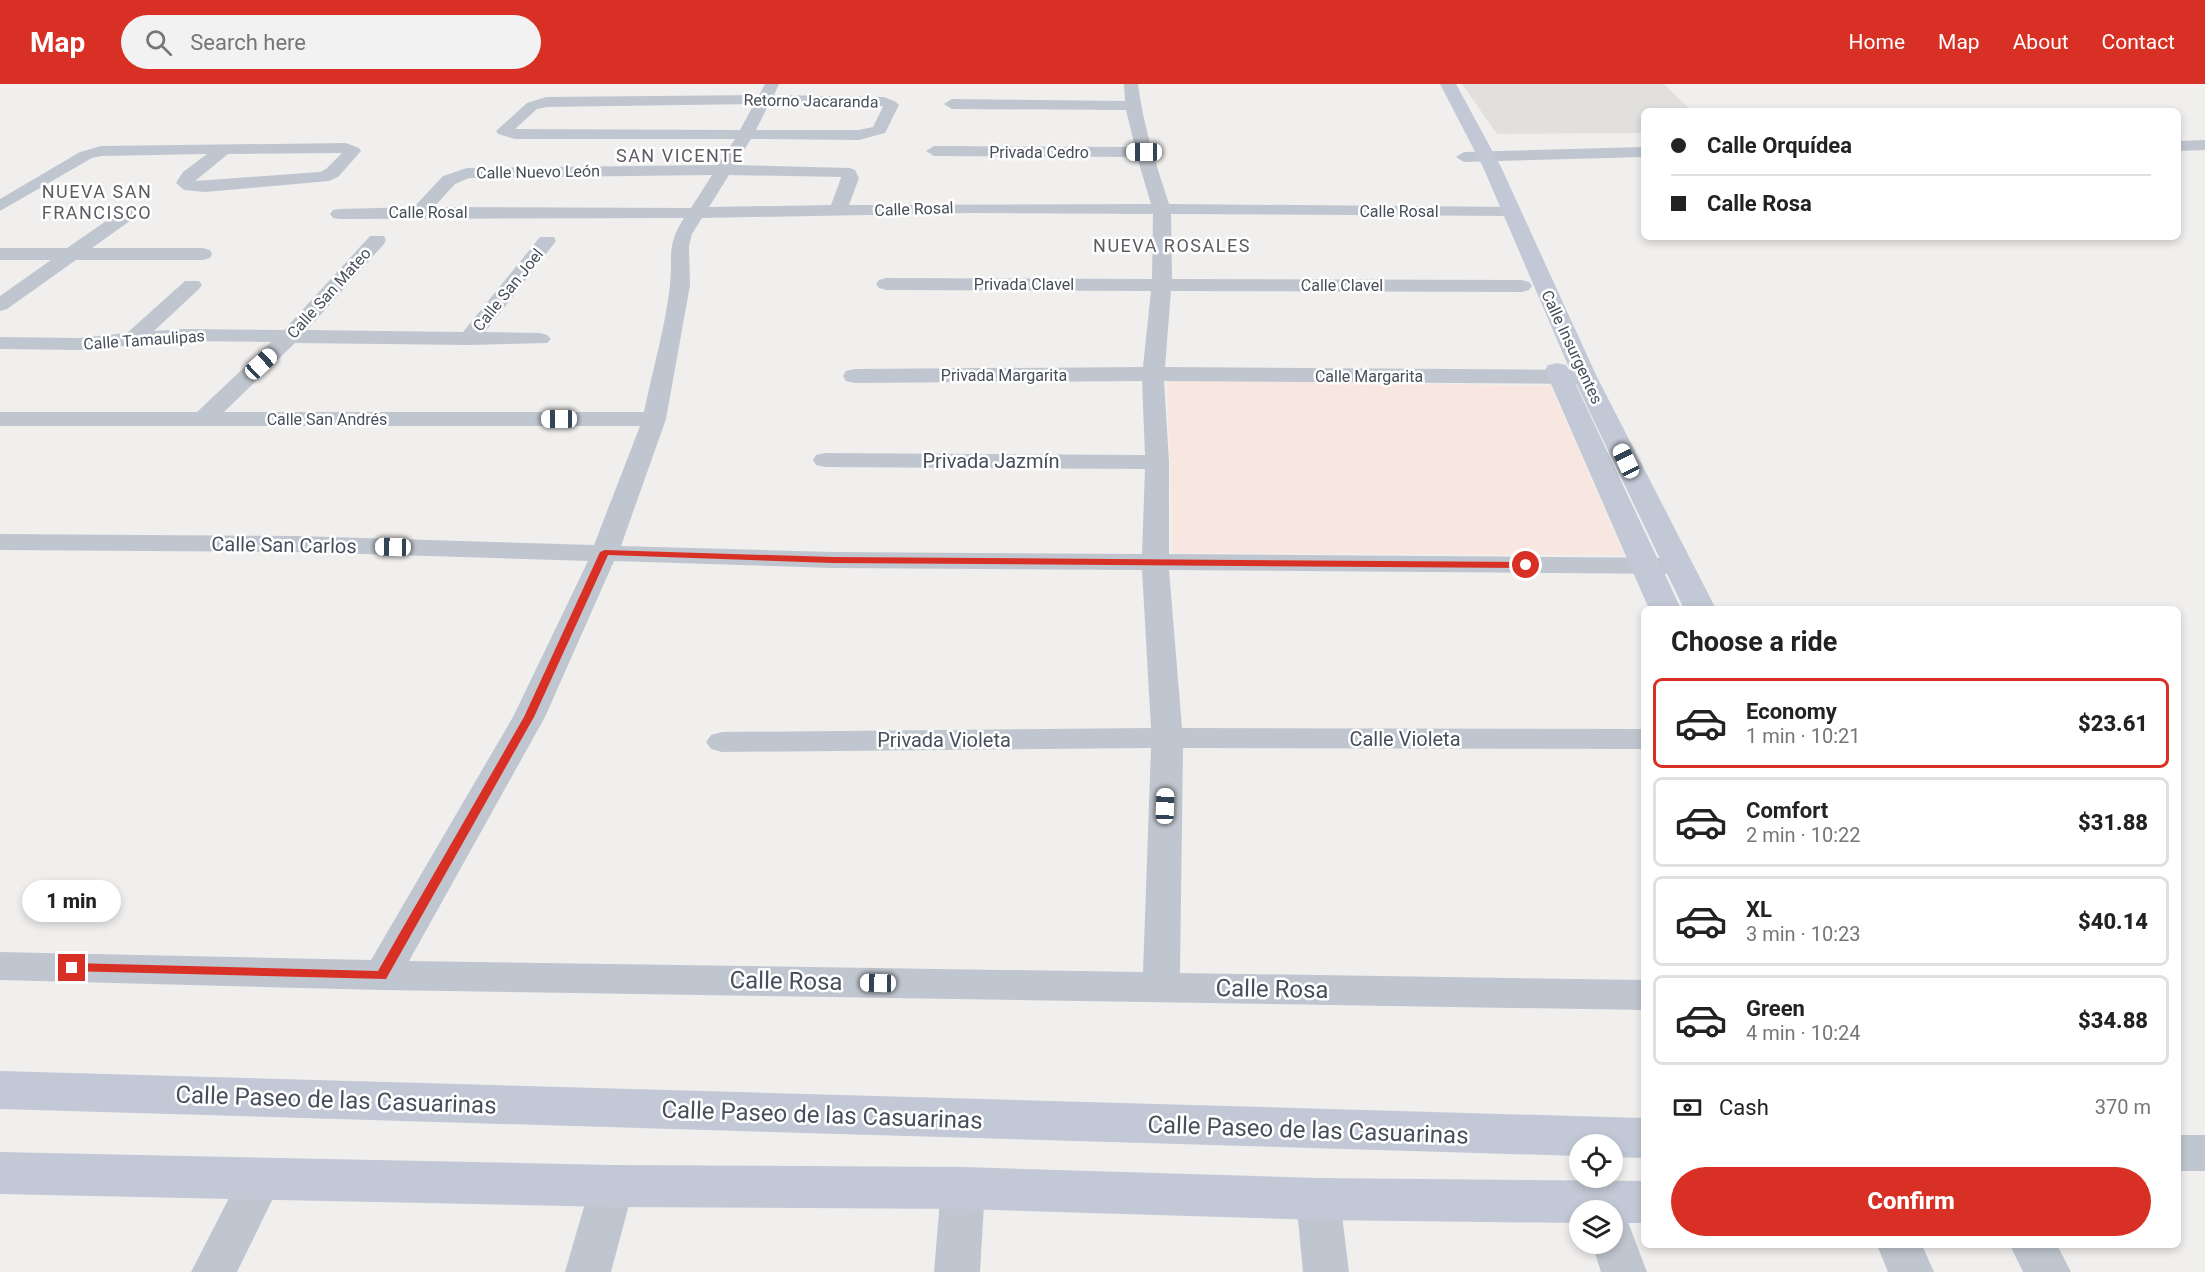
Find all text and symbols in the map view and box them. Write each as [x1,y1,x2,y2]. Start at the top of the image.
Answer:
search box [121,15,541,69]
text: Map [30,26,85,59]
icon: search [142,26,175,59]
text: Search here [190,30,306,55]
text: Home [1849,30,1905,54]
text: Map [1938,30,1980,54]
text: About [2013,30,2069,54]
text: Contact [2102,30,2175,54]
street label: Retorno Jacaranda [743,90,879,112]
text: Calle Orquídea [1707,133,1852,158]
street label: Privada Cedro [989,143,1089,162]
car [1126,143,1162,161]
district label: SAN VICENTE [616,145,744,166]
street label: Calle Nuevo León [476,161,600,183]
district label: NUEVA SAN FRANCISCO [42,181,152,223]
text: Calle Rosa [1707,191,1812,216]
street label: Calle Rosal [874,198,954,220]
street label: Calle Rosal [1359,202,1439,221]
street label: Calle Rosal [388,203,468,222]
district label: NUEVA ROSALES [1093,235,1251,256]
street label: Calle San Mateo [283,244,375,342]
street label: Calle San Joel [469,245,547,335]
street label: Privada Clavel [974,275,1074,294]
street label: Calle Clavel [1301,276,1383,295]
street label: Calle Insurgentes [1537,287,1607,407]
street label: Calle Tamaulipas [83,326,205,354]
car [242,345,280,383]
street label: Privada Margarita [941,366,1067,385]
street label: Calle Margarita [1315,367,1423,386]
street label: Calle San Andrés [267,410,387,429]
car [541,410,577,428]
car [1610,441,1642,481]
street label: Privada Jazmín [922,449,1060,473]
street label: Calle San Carlos [211,532,357,558]
car [375,538,411,556]
route start [1512,551,1539,578]
text: Choose a ride [1671,626,1837,658]
icon: car [1674,696,1728,750]
text: Economy [1746,699,1837,724]
text: $23.61 [2078,711,2148,736]
text: 1 min · 10:21 [1746,724,1861,748]
street label: Calle Violeta [1349,727,1461,751]
street label: Privada Violeta [877,728,1011,752]
car [1155,788,1175,824]
icon: car [1674,795,1728,849]
text: Comfort [1746,798,1828,823]
text: $31.88 [2078,810,2148,835]
text: 2 min · 10:22 [1746,823,1861,847]
callout: 1 min [22,881,122,923]
text: 1 min [46,889,97,913]
icon: car [1674,894,1728,948]
text: XL [1746,897,1772,922]
text: $40.14 [2078,909,2148,934]
text: 3 min · 10:23 [1746,922,1861,946]
route end [58,954,85,981]
street label: Calle Rosa [729,966,843,996]
car [860,974,896,992]
street label: Calle Rosa [1215,974,1329,1004]
icon: car [1674,993,1728,1047]
text: Green [1746,996,1805,1021]
text: $34.88 [2078,1008,2148,1033]
text: 4 min · 10:24 [1746,1021,1861,1045]
street label: Calle Paseo de las Casuarinas [175,1080,497,1120]
icon: cash [1671,1091,1704,1124]
street label: Calle Paseo de las Casuarinas [661,1095,983,1135]
text: Cash [1719,1095,1769,1120]
text: 370 m [2095,1095,2151,1119]
street label: Calle Paseo de las Casuarinas [1147,1110,1469,1150]
map controls [1569,1134,1623,1254]
button: locate [1569,1134,1623,1188]
button: Confirm [1671,1167,2151,1236]
button: layers [1569,1200,1623,1254]

